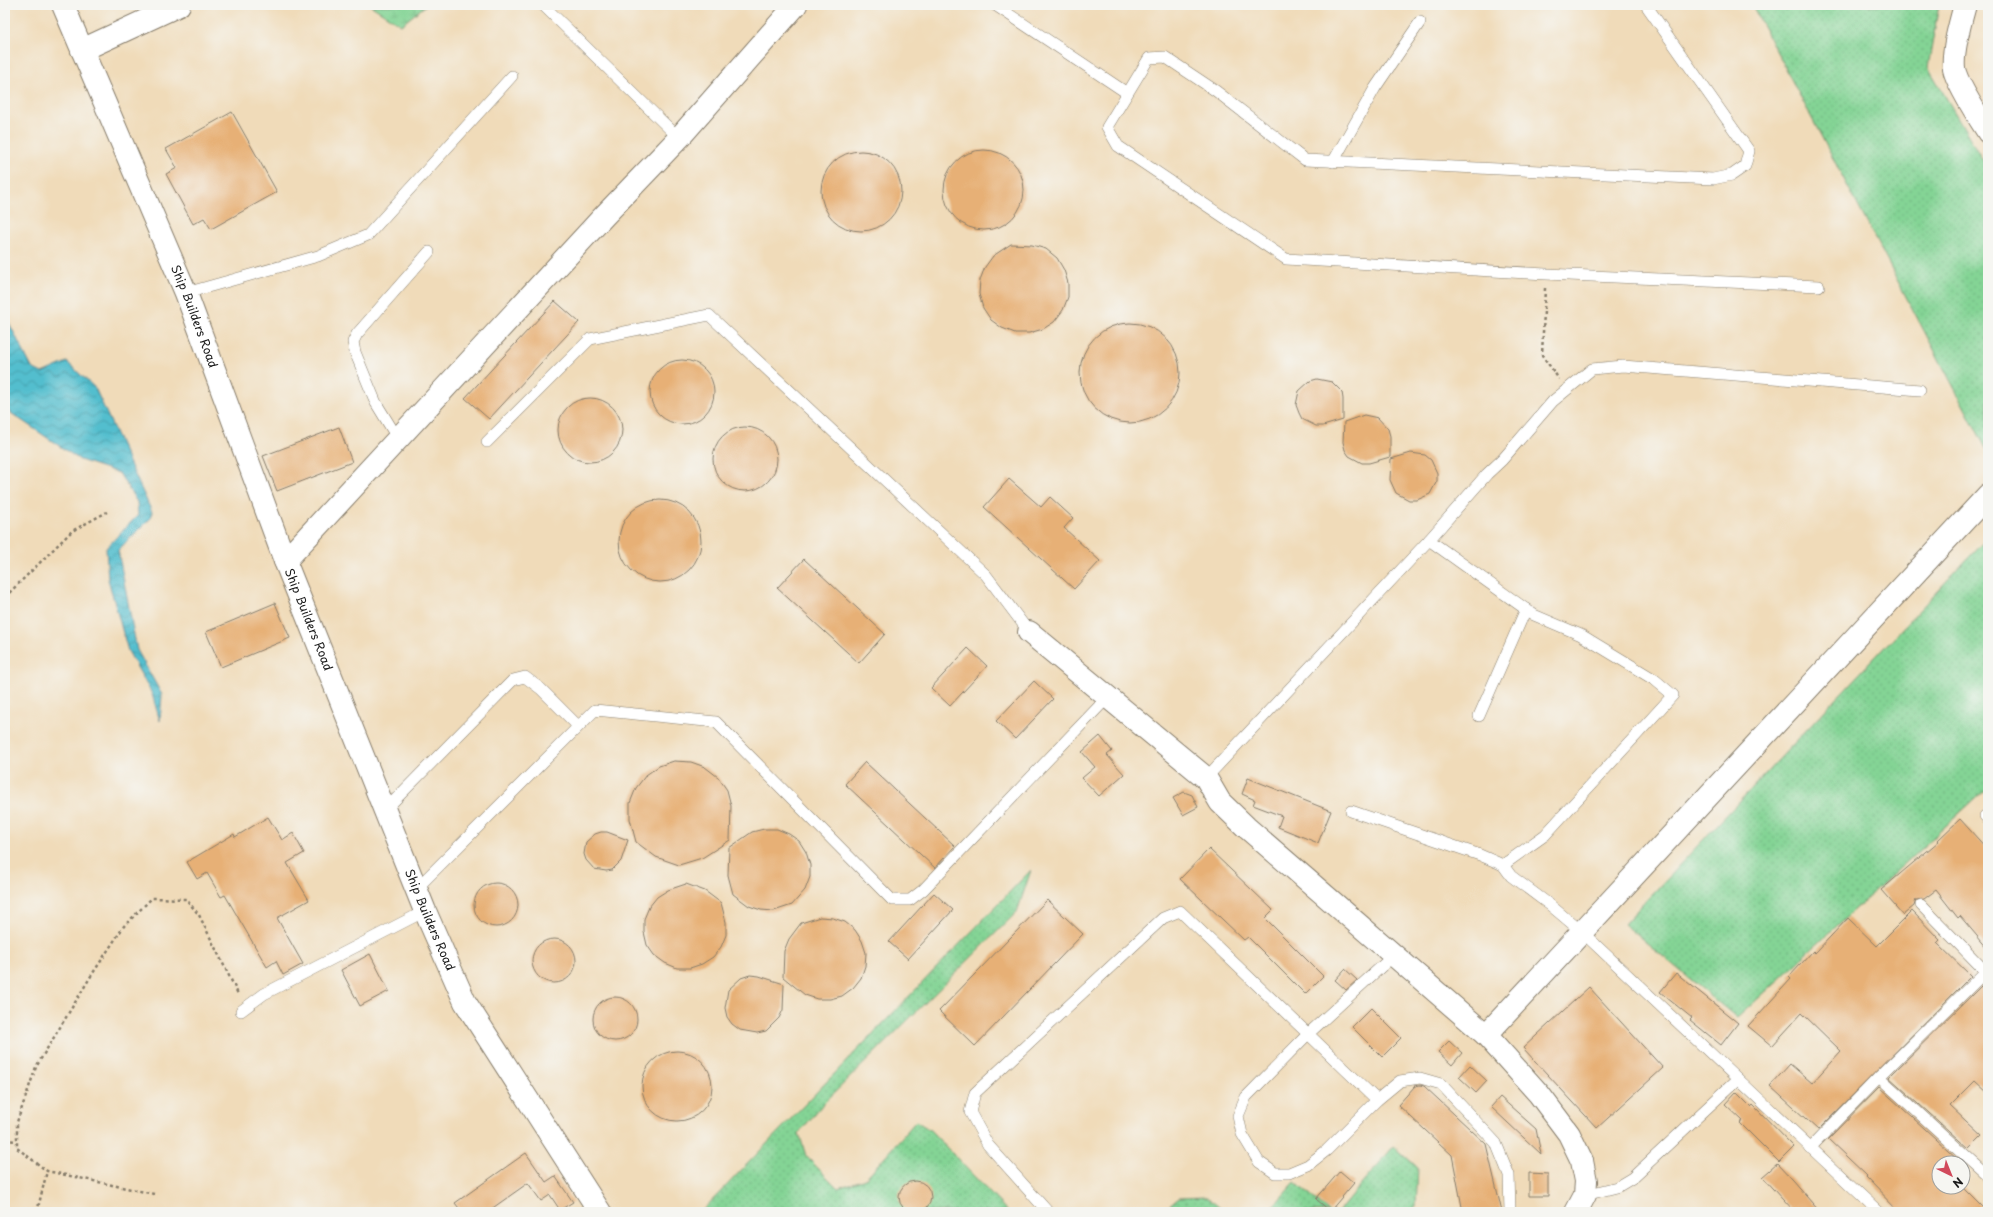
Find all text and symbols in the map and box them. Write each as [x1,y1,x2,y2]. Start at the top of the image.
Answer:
street label: Ship Builders Road [167,262,223,370]
street label: Ship Builders Road [281,565,338,673]
street label: Ship Builders Road [401,866,460,973]
north arrow [1931,1155,1971,1195]
text: N [1949,1173,1967,1192]

